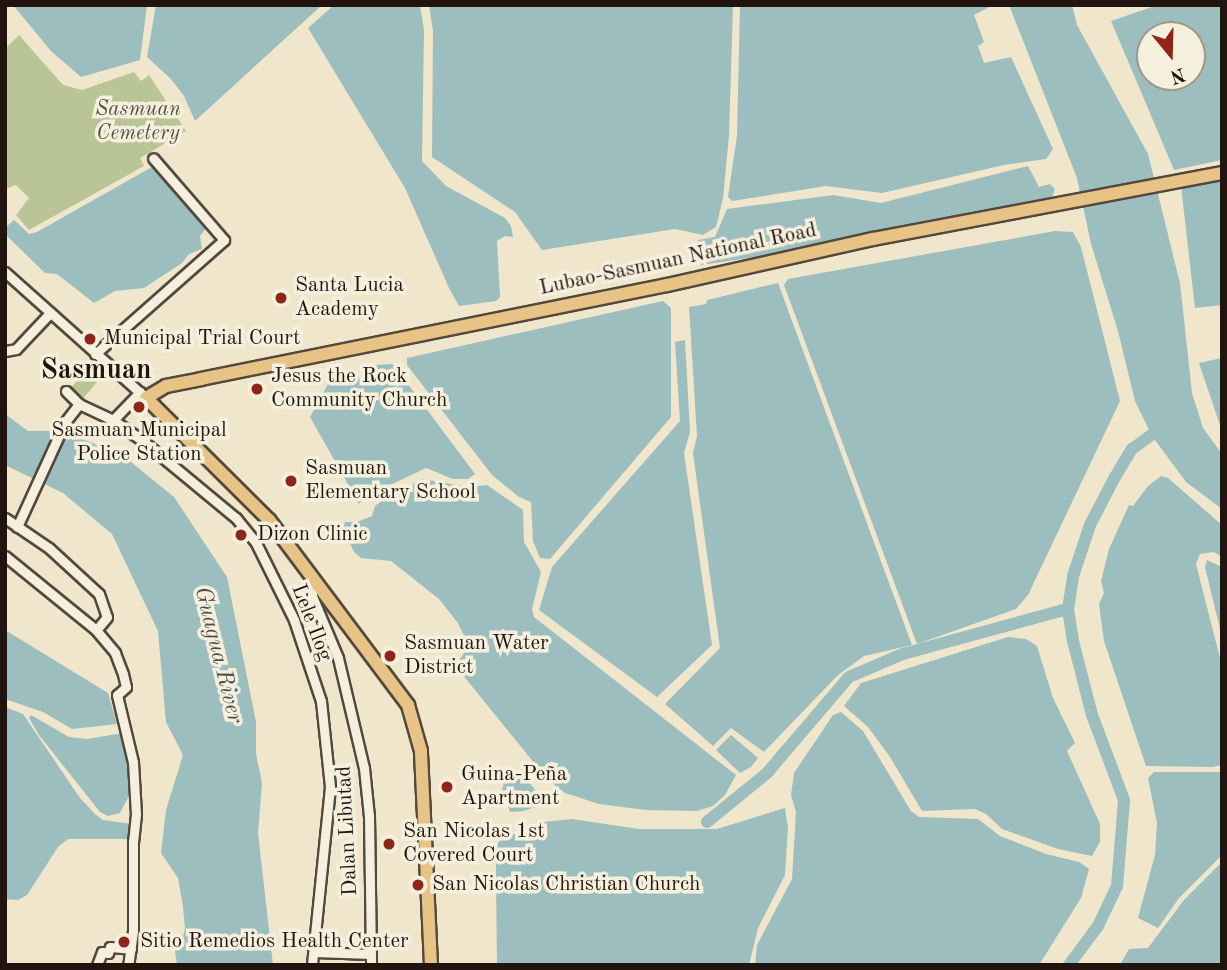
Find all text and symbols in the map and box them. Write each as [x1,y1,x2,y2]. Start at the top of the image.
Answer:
north arrow [1136,21,1206,91]
text: N [1167,63,1187,86]
park label: Sasmuan Cemetery [95,97,181,147]
street label: Lubao-Sasmuan National Road [537,218,819,302]
place label: Santa Lucia Academy [295,273,404,323]
marker: Santa Lucia Academy [273,290,289,306]
place label: Municipal Trial Court [104,326,300,352]
marker: Municipal Trial Court [82,331,98,347]
district label: Sasmuan [40,354,152,388]
place label: Jesus the Rock Community Church [271,364,447,414]
marker: Jesus the Rock Community Church [249,381,265,397]
marker: Sasmuan Municipal Police Station [131,399,147,415]
place label: Sasmuan Municipal Police Station [51,418,227,468]
place label: Sasmuan Elementary School [305,456,476,506]
marker: Sasmuan Elementary School [283,473,299,489]
place label: Dizon Clinic [257,522,368,548]
marker: Dizon Clinic [231,525,251,545]
street label: Lele Ilog [285,581,337,665]
water label: Guagua River [188,584,248,726]
place label: Sasmuan Water District [404,631,549,681]
marker: Sasmuan Water District [382,648,398,664]
place label: Guina-Peña Apartment [461,762,567,812]
street label: Dalan Libutad [332,765,364,897]
marker: Guina-Peña Apartment [439,779,455,795]
place label: San Nicolas 1st Covered Court [403,819,545,869]
marker: San Nicolas 1st Covered Court [381,836,397,852]
place label: San Nicolas Christian Church [432,872,700,898]
marker: San Nicolas Christian Church [410,877,426,893]
place label: Sitio Remedios Health Center [140,929,409,955]
marker: Sitio Remedios Health Center [114,932,134,952]

